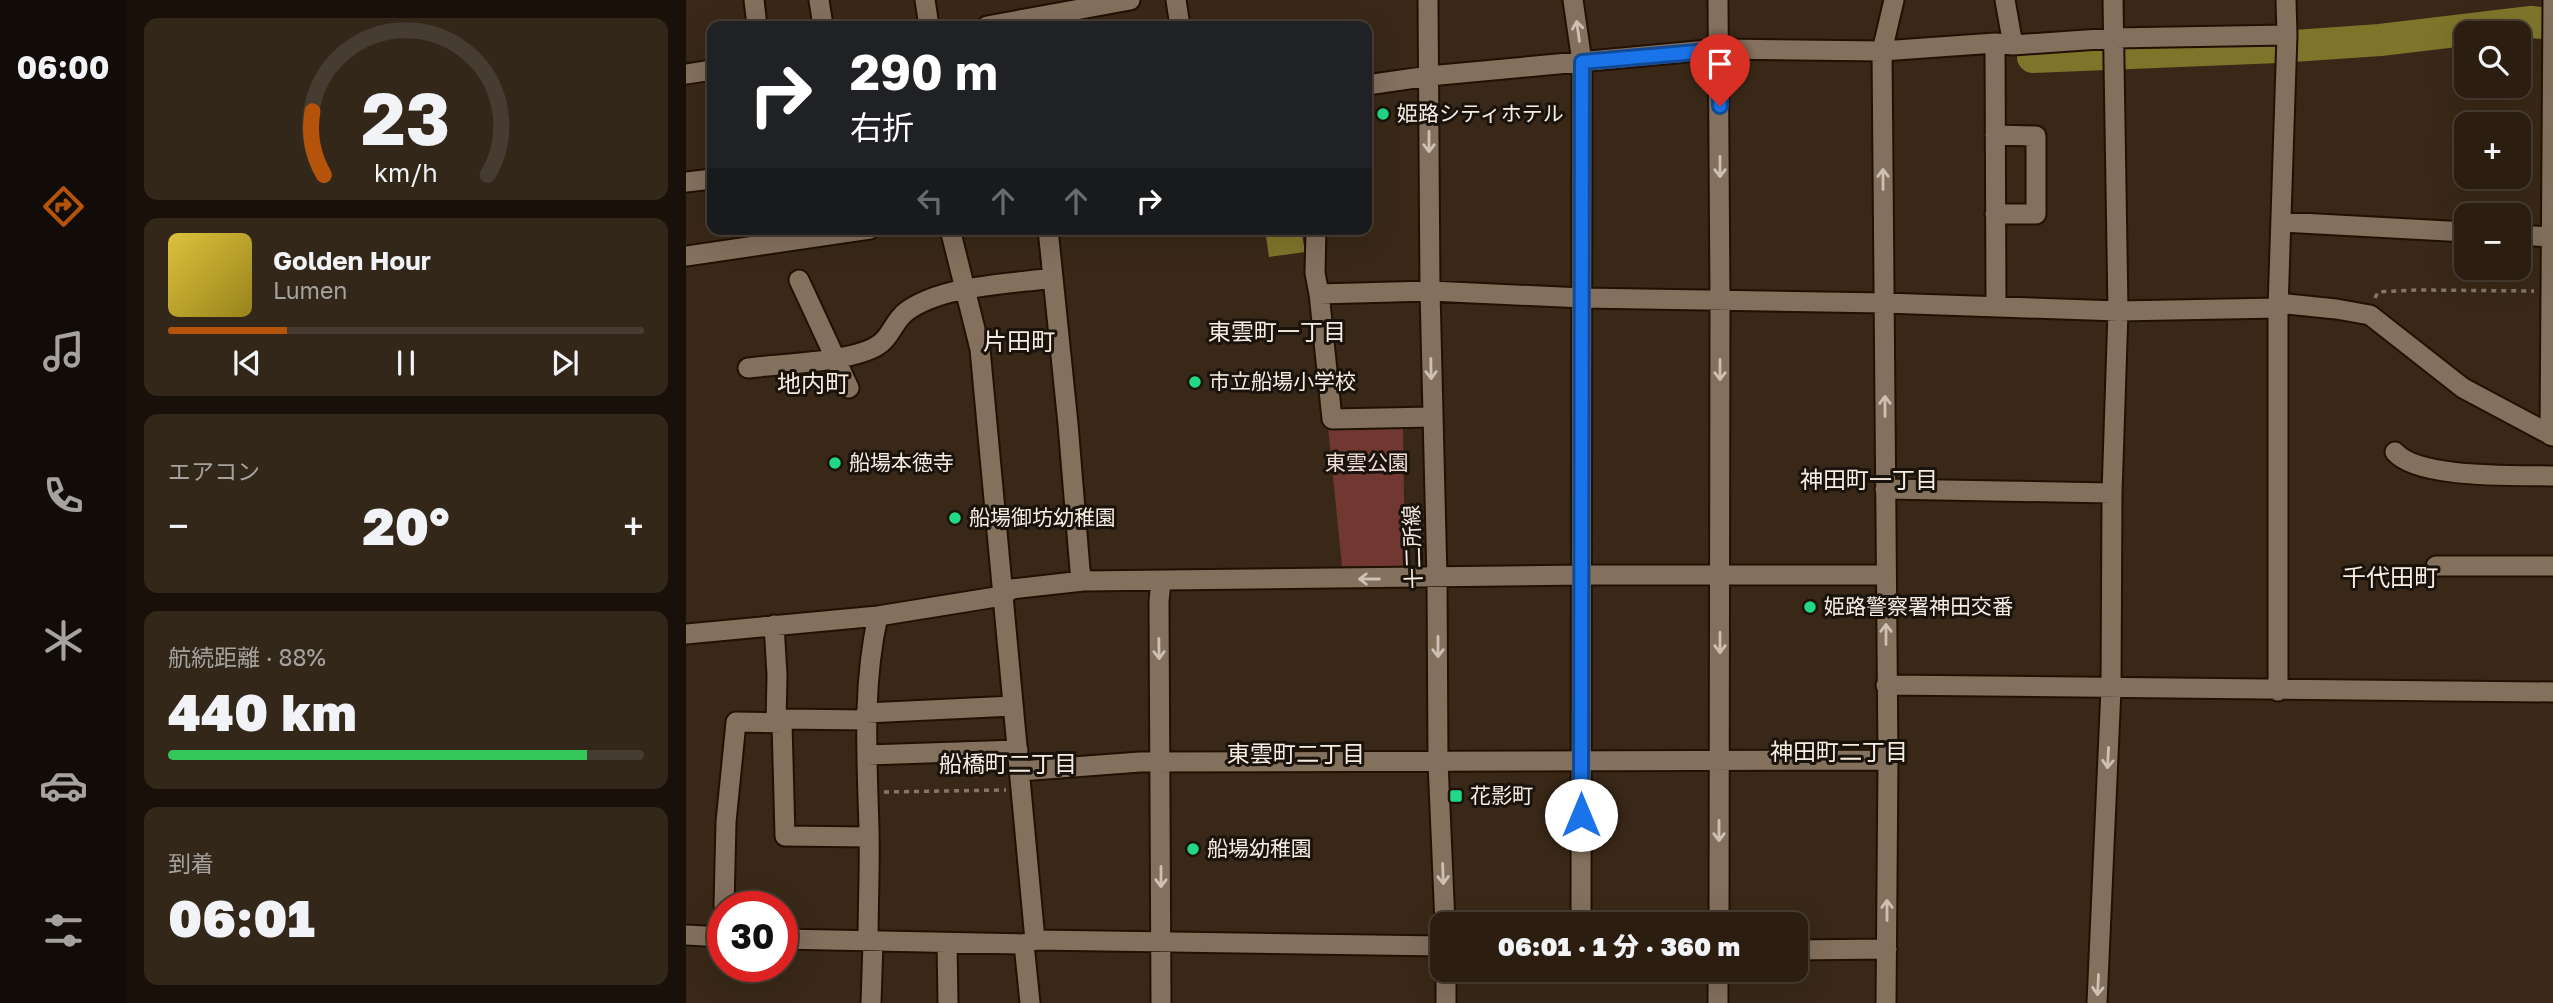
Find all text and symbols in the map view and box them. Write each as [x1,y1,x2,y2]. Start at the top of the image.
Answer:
one-way arrow [1571,20,1584,43]
map controls [2454,21,2531,280]
button: search [2454,21,2531,98]
pin [1690,34,1750,106]
text: 290 m [850,42,998,101]
icon: arrive [1701,45,1739,83]
text: 06:00 [17,48,109,86]
icon: right [735,49,826,140]
text: 23 [362,74,450,161]
place label: 姫路シティホテル [1397,100,1564,126]
marker: 姫路シティホテル [1375,106,1391,122]
text: 右折 [850,108,914,146]
button: + [2454,112,2531,189]
one-way arrow [1422,130,1436,153]
one-way arrow [1713,155,1727,178]
text: km/h [374,157,438,188]
one-way arrow [1876,168,1890,191]
icon: directions [39,182,88,231]
icon: left [911,182,949,220]
icon: ahead [984,182,1022,220]
icon: ahead [1057,182,1095,220]
icon: right [1130,182,1168,220]
button: − [2454,203,2531,280]
text: Golden Hour [273,245,431,276]
text: Lumen [273,276,347,304]
district label: 東雲町一丁目 [1208,317,1346,345]
district label: 片田町 [983,326,1055,355]
icon: music [39,327,88,376]
icon: previous [228,344,266,382]
icon: pause [387,344,425,382]
icon: next [546,344,584,382]
one-way arrow [1424,357,1438,380]
one-way arrow [1713,358,1727,381]
district label: 地内町 [777,368,849,397]
place label: 市立船場小学校 [1209,368,1356,394]
marker: 市立船場小学校 [1187,374,1203,390]
one-way arrow [1878,395,1892,418]
place label: 船場本徳寺 [849,449,954,475]
park label: 東雲公園 [1325,449,1409,475]
marker: 船場本徳寺 [827,455,843,471]
text: エアコン [168,457,260,485]
district label: 神田町一丁目 [1800,465,1938,493]
icon: phone [39,471,88,520]
text: 20° [363,494,449,556]
text: − [168,503,189,548]
text: + [623,503,644,548]
place label: 船場御坊幼稚園 [969,504,1116,530]
street label: 十二所線 [1398,505,1426,589]
marker: 船場御坊幼稚園 [947,510,963,526]
district label: 千代田町 [2342,562,2438,591]
one-way arrow [1358,572,1381,586]
place label: 姫路警察署神田交番 [1824,593,2013,619]
marker: 姫路警察署神田交番 [1802,599,1818,615]
icon: climate [39,616,88,665]
one-way arrow [1879,623,1893,646]
one-way arrow [1713,632,1727,655]
one-way arrow [1431,635,1445,658]
one-way arrow [1153,637,1166,660]
text: 航続距離 · 88% [168,643,326,671]
text: 440 km [168,680,357,742]
district label: 神田町二丁目 [1770,737,1908,765]
district label: 東雲町二丁目 [1227,739,1365,767]
one-way arrow [2101,746,2114,769]
district label: 船橋町二丁目 [939,749,1077,777]
icon: car [39,761,88,810]
position arrow [1544,778,1618,852]
place label: 花影町 [1470,782,1533,808]
marker: 花影町 [1448,788,1464,804]
one-way arrow [1712,819,1726,842]
place label: 船場幼稚園 [1207,835,1312,861]
marker: 船場幼稚園 [1185,841,1201,857]
text: 到着 [168,849,214,877]
one-way arrow [1436,862,1449,885]
one-way arrow [1154,865,1168,888]
text: 06:01 [168,886,315,948]
speed limit sign: 30 [707,891,798,982]
one-way arrow [1880,899,1894,922]
icon: filters [39,906,88,955]
text: 06:01 · 1 分 · 360 m [1498,931,1740,962]
one-way arrow [2091,973,2104,996]

